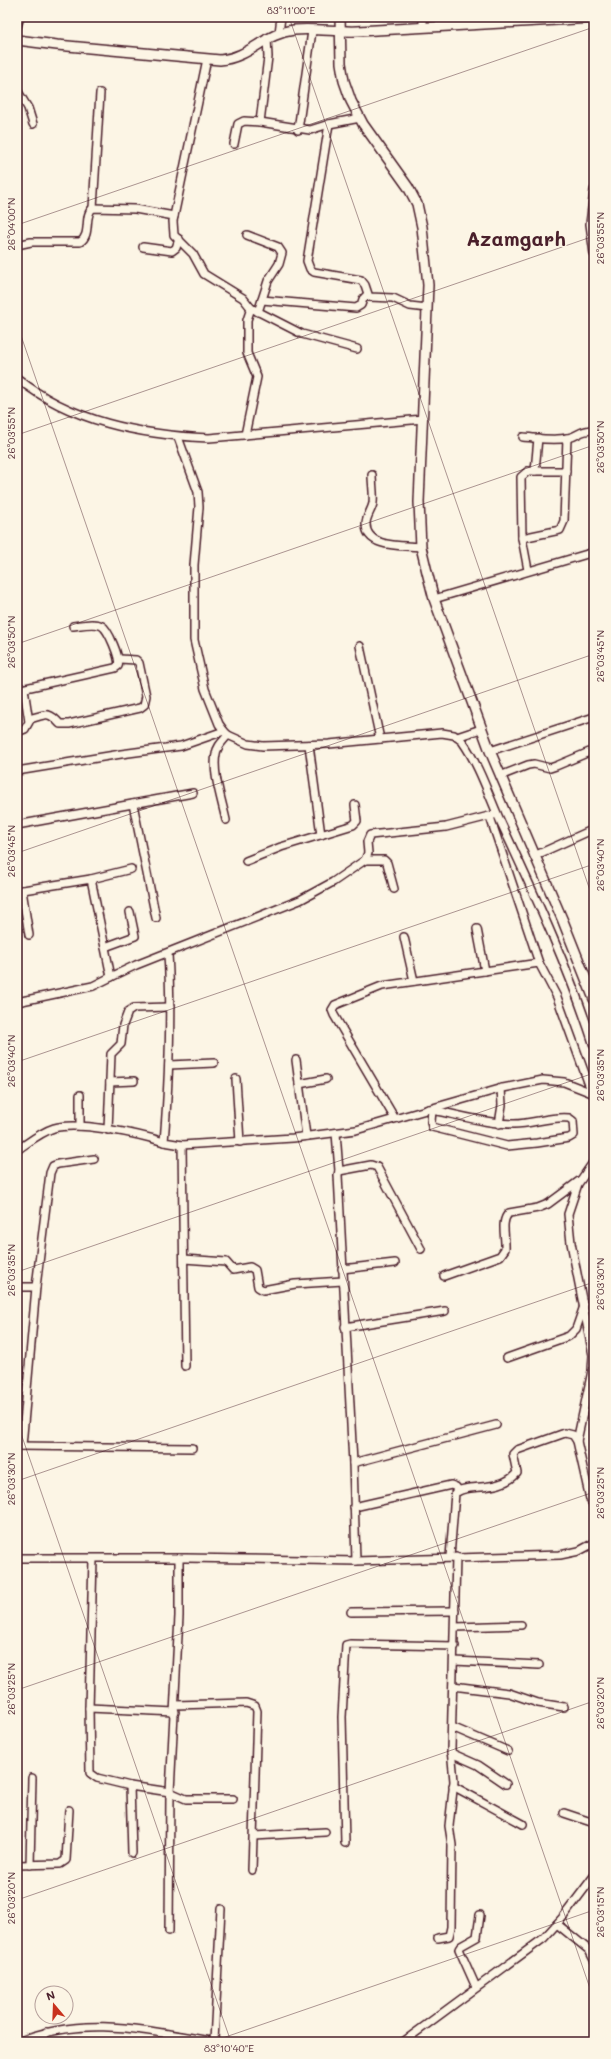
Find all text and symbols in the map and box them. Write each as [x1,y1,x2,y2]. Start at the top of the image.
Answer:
text: 83°11'00"E [267,3,316,17]
text: 26°04'00"N [4,198,18,250]
text: 26°03'55"N [593,212,607,264]
district label: Azamgarh [466,225,566,251]
text: 26°03'55"N [4,407,18,459]
text: 26°03'50"N [593,421,607,473]
text: 26°03'50"N [4,616,18,668]
text: 26°03'45"N [593,630,607,682]
text: 26°03'45"N [4,825,18,877]
text: 26°03'40"N [593,839,607,891]
text: 26°03'40"N [4,1035,18,1087]
text: 26°03'35"N [593,1049,607,1101]
text: 26°03'35"N [4,1244,18,1296]
text: 26°03'30"N [593,1258,607,1310]
text: 26°03'30"N [4,1453,18,1505]
text: 26°03'25"N [593,1467,607,1519]
text: 26°03'25"N [4,1663,18,1715]
text: 26°03'20"N [593,1677,607,1729]
text: 26°03'20"N [4,1872,18,1924]
text: 26°03'15"N [593,1887,607,1937]
north arrow [34,1985,74,2025]
text: N [44,1987,57,2004]
text: 83°10'40"E [204,2041,254,2055]

